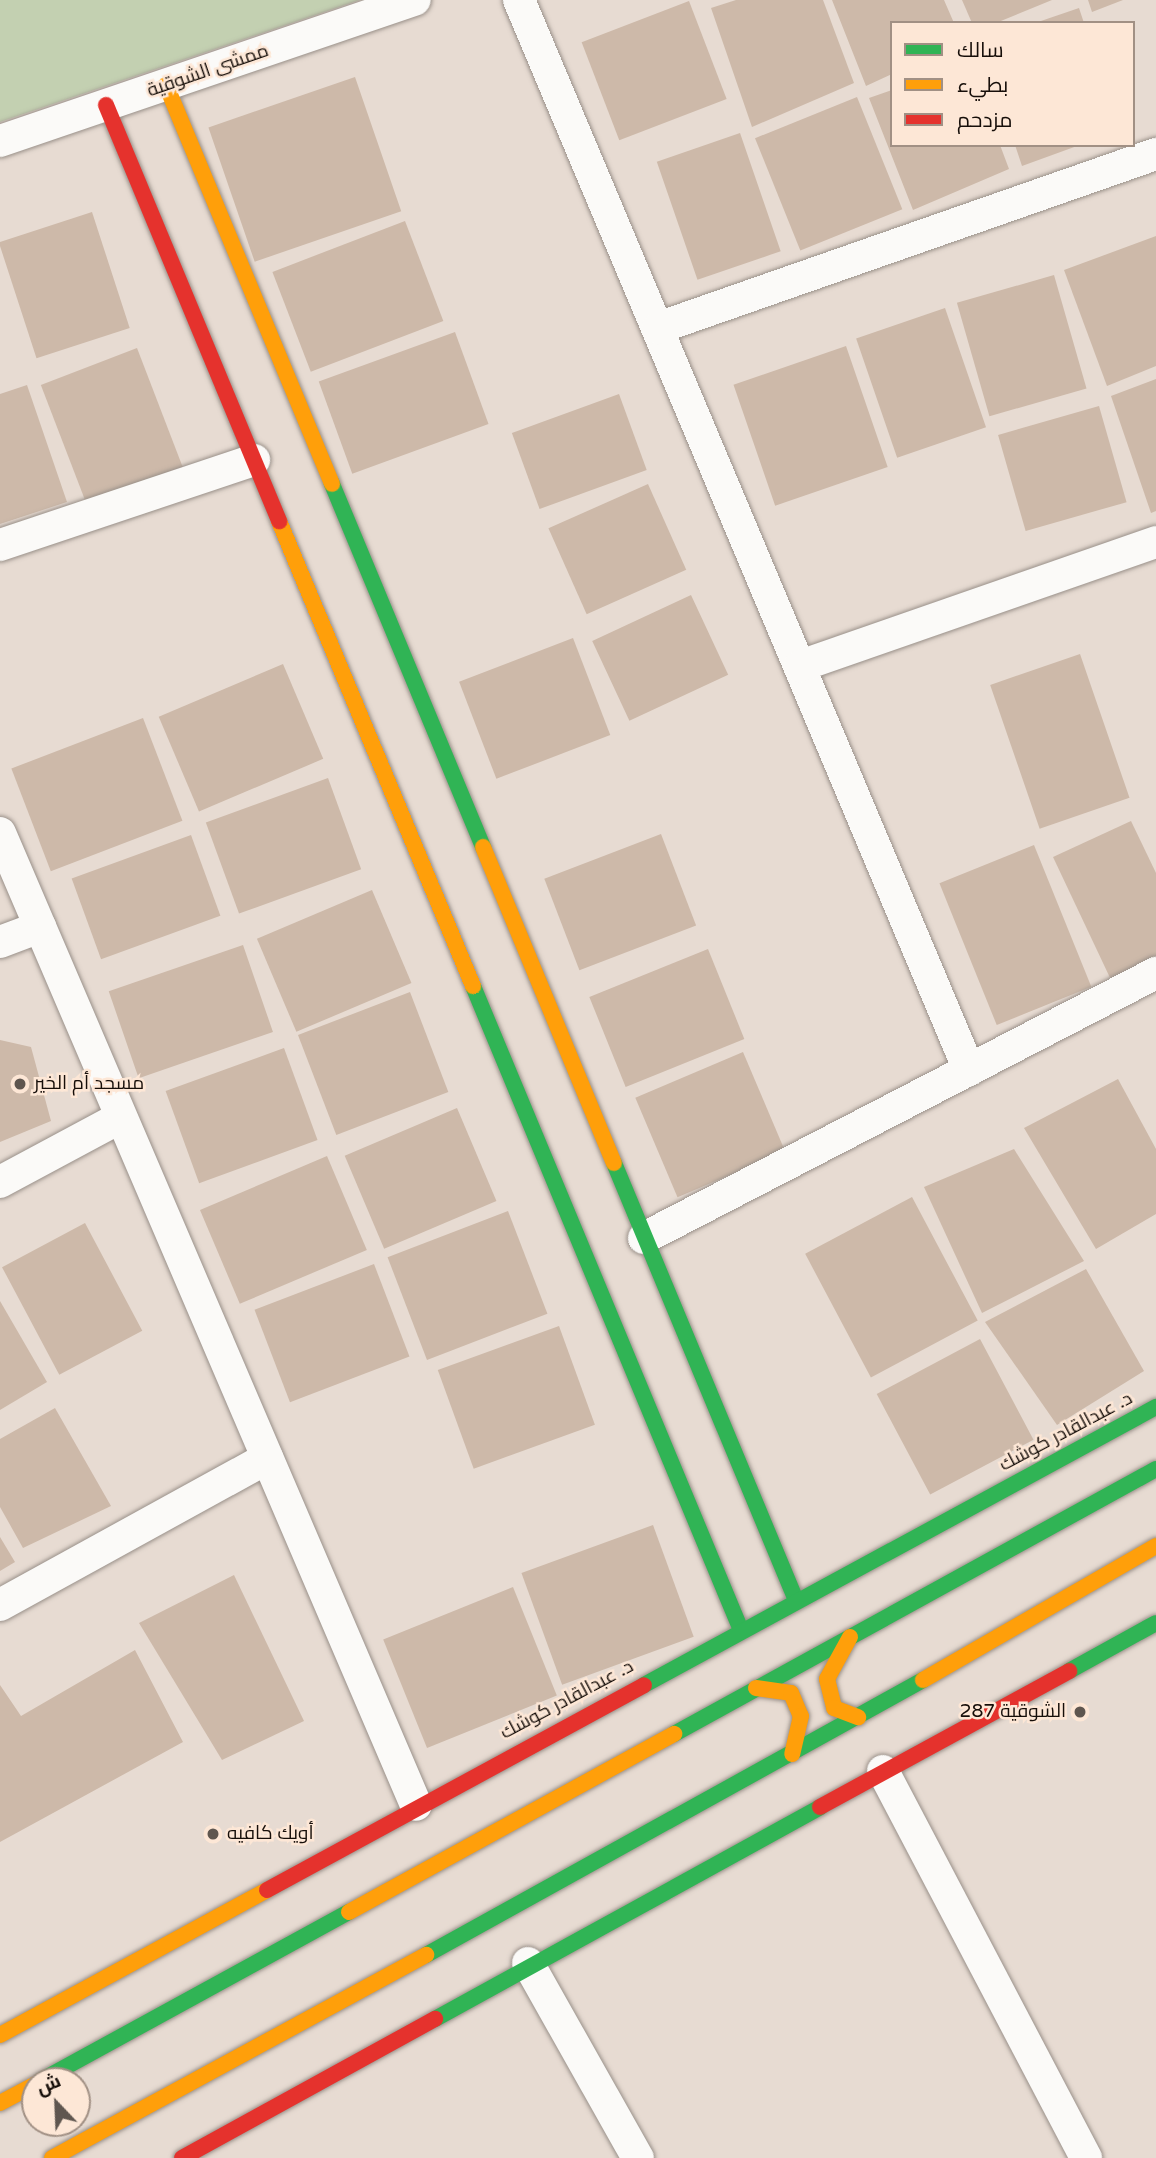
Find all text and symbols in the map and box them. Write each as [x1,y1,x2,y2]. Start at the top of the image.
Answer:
legend [890,21,1135,147]
text: سالك [957,38,1004,63]
street label: ممشى الشوقية [144,40,272,102]
text: بطيء [957,73,1008,98]
text: مزدحم [957,108,1012,133]
place label: مسجد أم الخير [34,1073,144,1095]
marker: مسجد أم الخير [12,1076,28,1092]
street label: د. عبدالقادر كوشك [996,1387,1136,1477]
street label: د. عبدالقادر كوشك [497,1655,637,1745]
place label: الشوقية 287 [960,1701,1066,1723]
marker: الشوقية 287 [1072,1704,1088,1720]
place label: أويك كافيه [227,1823,314,1845]
marker: أويك كافيه [205,1826,221,1842]
north arrow [21,2067,91,2137]
text: ش [33,2070,64,2099]

